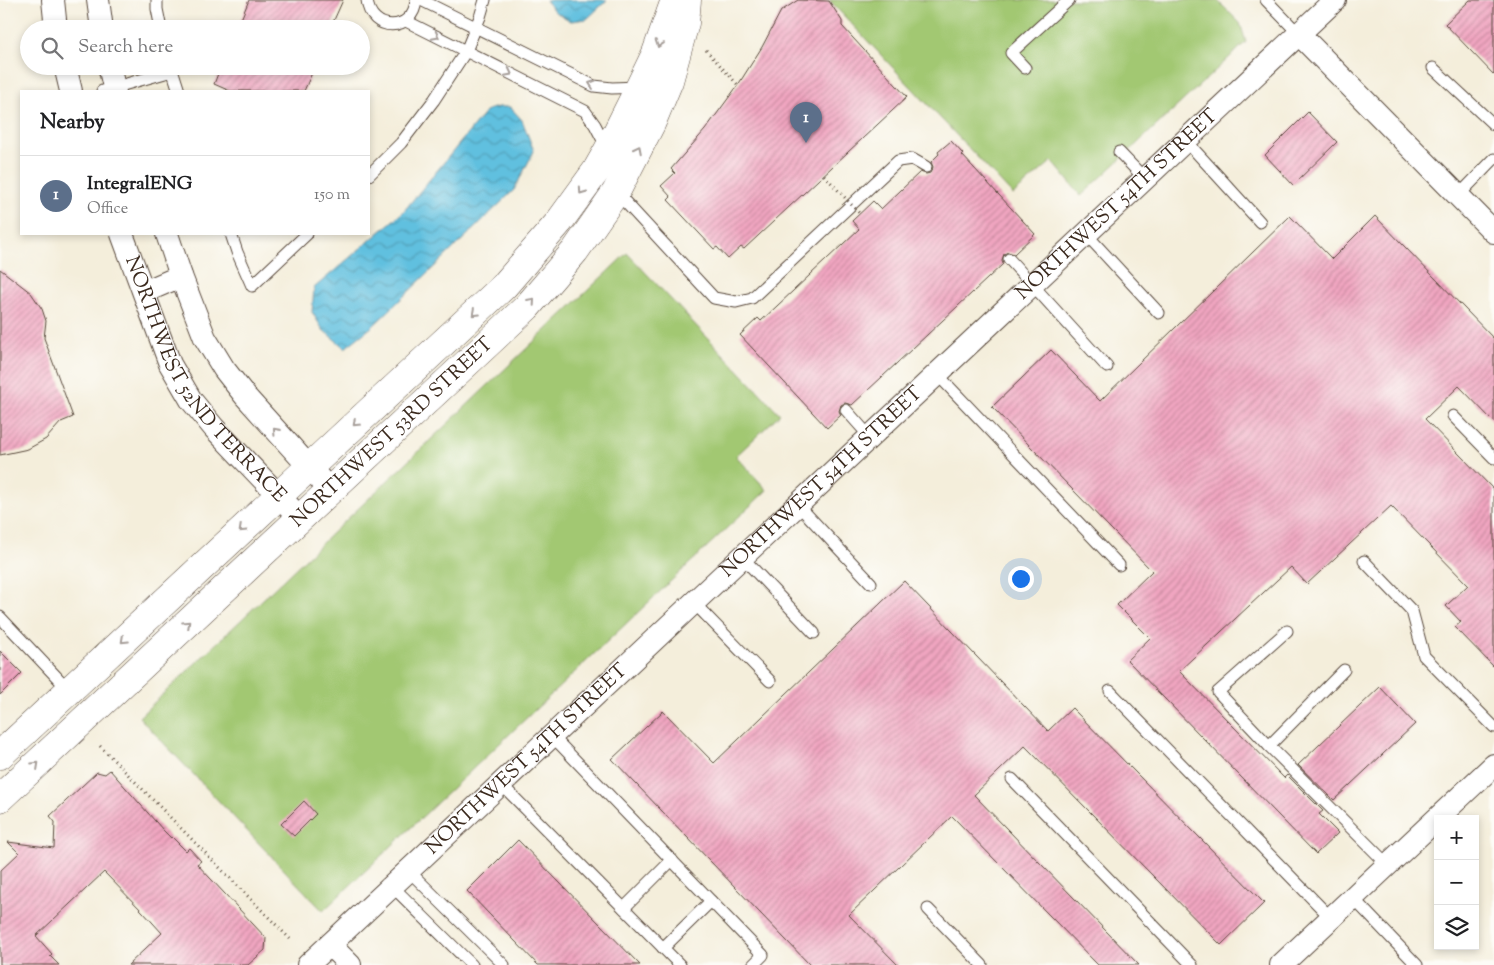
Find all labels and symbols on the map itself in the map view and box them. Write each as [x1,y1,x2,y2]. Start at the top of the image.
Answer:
one-way arrow [430,30,439,40]
one-way arrow [655,39,665,47]
one-way arrow [504,67,513,77]
one-way arrow [588,80,597,90]
pin: 1 [790,102,822,143]
street label: NORTHWEST 54TH STREET [1009,103,1225,307]
one-way arrow [632,145,642,154]
one-way arrow [579,185,588,195]
street label: NORTHWEST 52ND TERRACE [117,252,293,510]
one-way arrow [526,298,534,307]
one-way arrow [472,307,481,316]
street label: NORTHWEST 53RD STREET [284,331,500,535]
street label: NORTHWEST 54TH STREET [714,380,929,585]
one-way arrow [353,417,362,426]
one-way arrow [273,427,282,436]
one-way arrow [239,523,248,532]
your location [1008,566,1034,592]
one-way arrow [181,621,190,630]
one-way arrow [120,634,129,643]
street label: NORTHWEST 54TH STREET [419,657,634,862]
one-way arrow [30,762,39,771]

